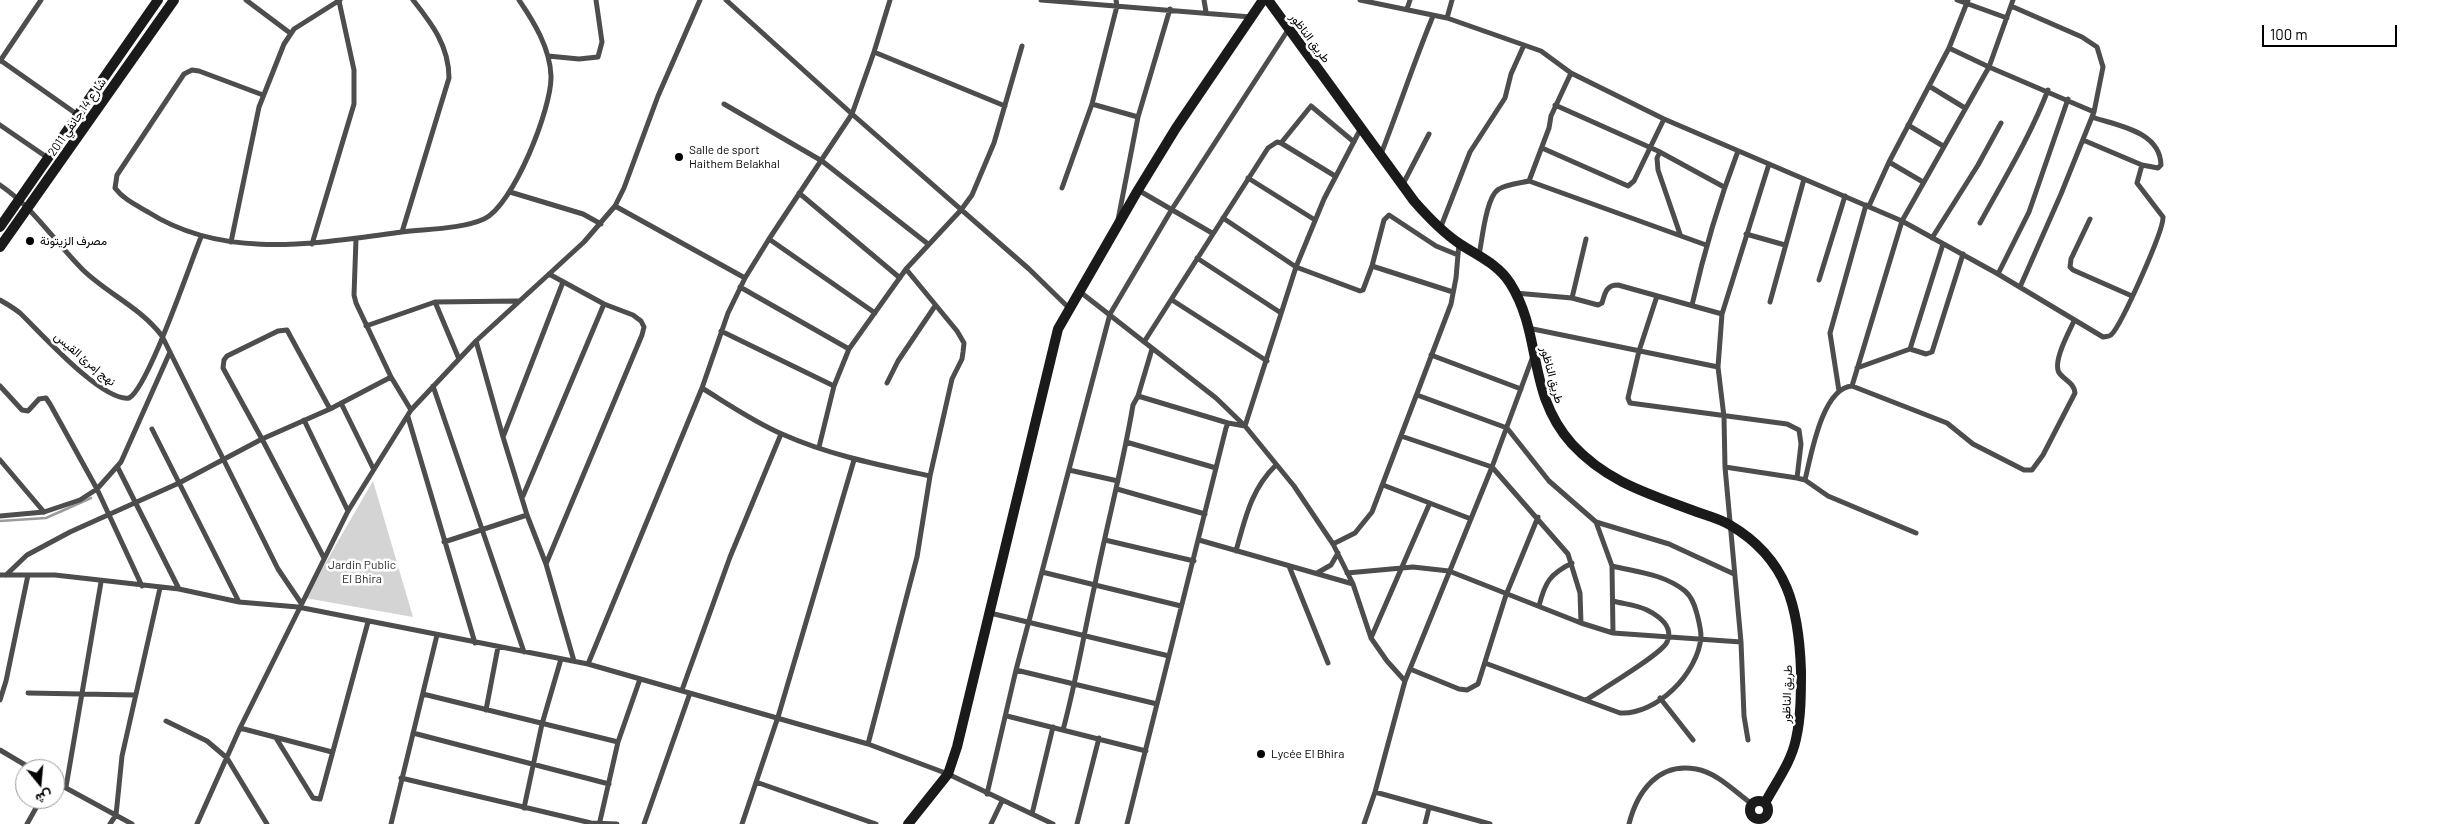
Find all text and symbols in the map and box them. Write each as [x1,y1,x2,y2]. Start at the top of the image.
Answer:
street label: طريق الناظور [1287,10,1333,66]
scale bar [2264,15,2399,47]
text: 100 m [2270,25,2308,43]
street label: شارع 14 جانفي 2011 [45,75,109,159]
place label: Salle de sport Haithem Belakhal [689,143,780,171]
marker: Salle de sport Haithem Belakhal [673,151,685,163]
place label: مصرف الزيتونة [40,234,107,248]
marker: مصرف الزيتونة [24,235,36,247]
street label: نهج إمرئ القيس [51,329,119,389]
street label: طريق الناظور [1537,345,1567,405]
park label: Jardin Public El Bhira [328,558,396,586]
street label: طريق الناظور [1779,665,1795,723]
place label: Lycée El Bhira [1271,747,1344,761]
marker: Lycée El Bhira [1255,748,1267,760]
north arrow [15,759,65,809]
text: ش [34,787,55,808]

